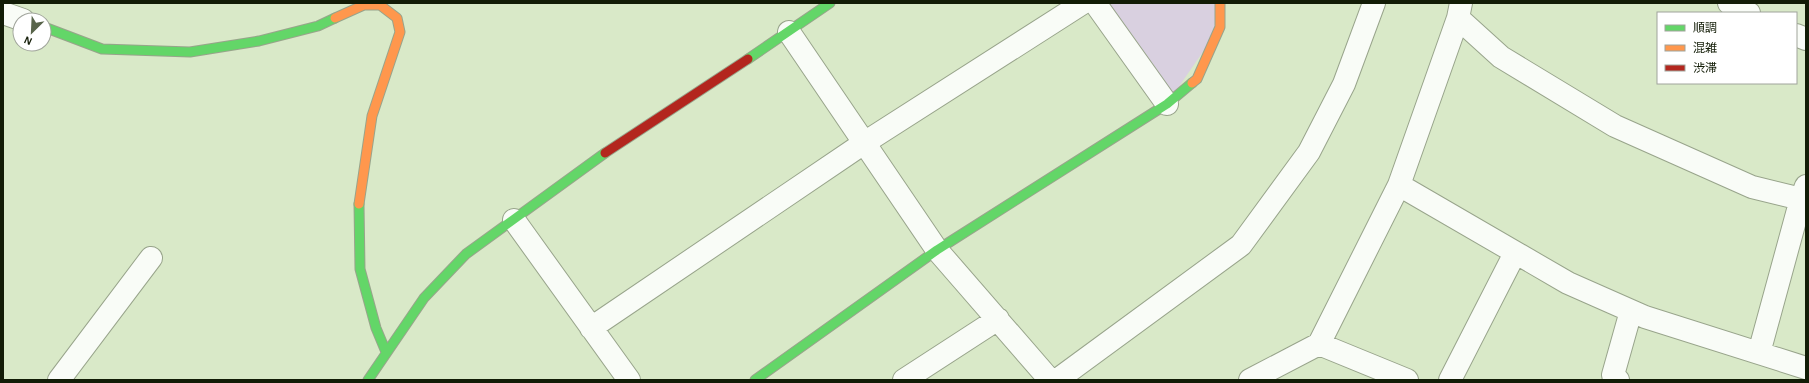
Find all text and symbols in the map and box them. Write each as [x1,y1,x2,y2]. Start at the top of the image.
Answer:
north arrow [12,12,52,52]
legend [1657,12,1797,84]
text: 順調 [1693,22,1717,34]
text: N [22,34,34,47]
text: 混雑 [1693,41,1717,54]
text: 渋滞 [1693,62,1717,74]

